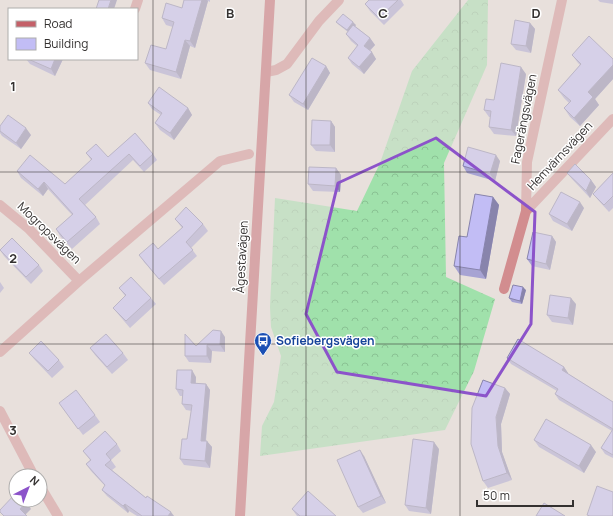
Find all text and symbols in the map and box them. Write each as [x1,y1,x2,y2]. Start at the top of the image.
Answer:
text: B [226,4,234,22]
text: C [378,4,388,22]
text: D [531,4,541,22]
legend [8,8,138,60]
text: Road [44,15,72,32]
text: Building [44,35,88,52]
street label: Fagerängsvägen [506,73,541,165]
text: 1 [10,77,16,95]
street label: Hemvärnsvägen [523,117,596,194]
street label: Mogropsvägen [14,198,85,267]
street label: Ågestavägen [231,220,252,294]
text: 2 [9,249,17,267]
bus stop icon: Sofiebergsvägen [253,331,273,356]
place label: Sofiebergsvägen [276,332,375,349]
text: 3 [9,421,17,439]
north arrow [8,468,48,508]
text: N [27,472,43,488]
scale bar [477,482,573,508]
text: 50 m [483,487,510,504]

